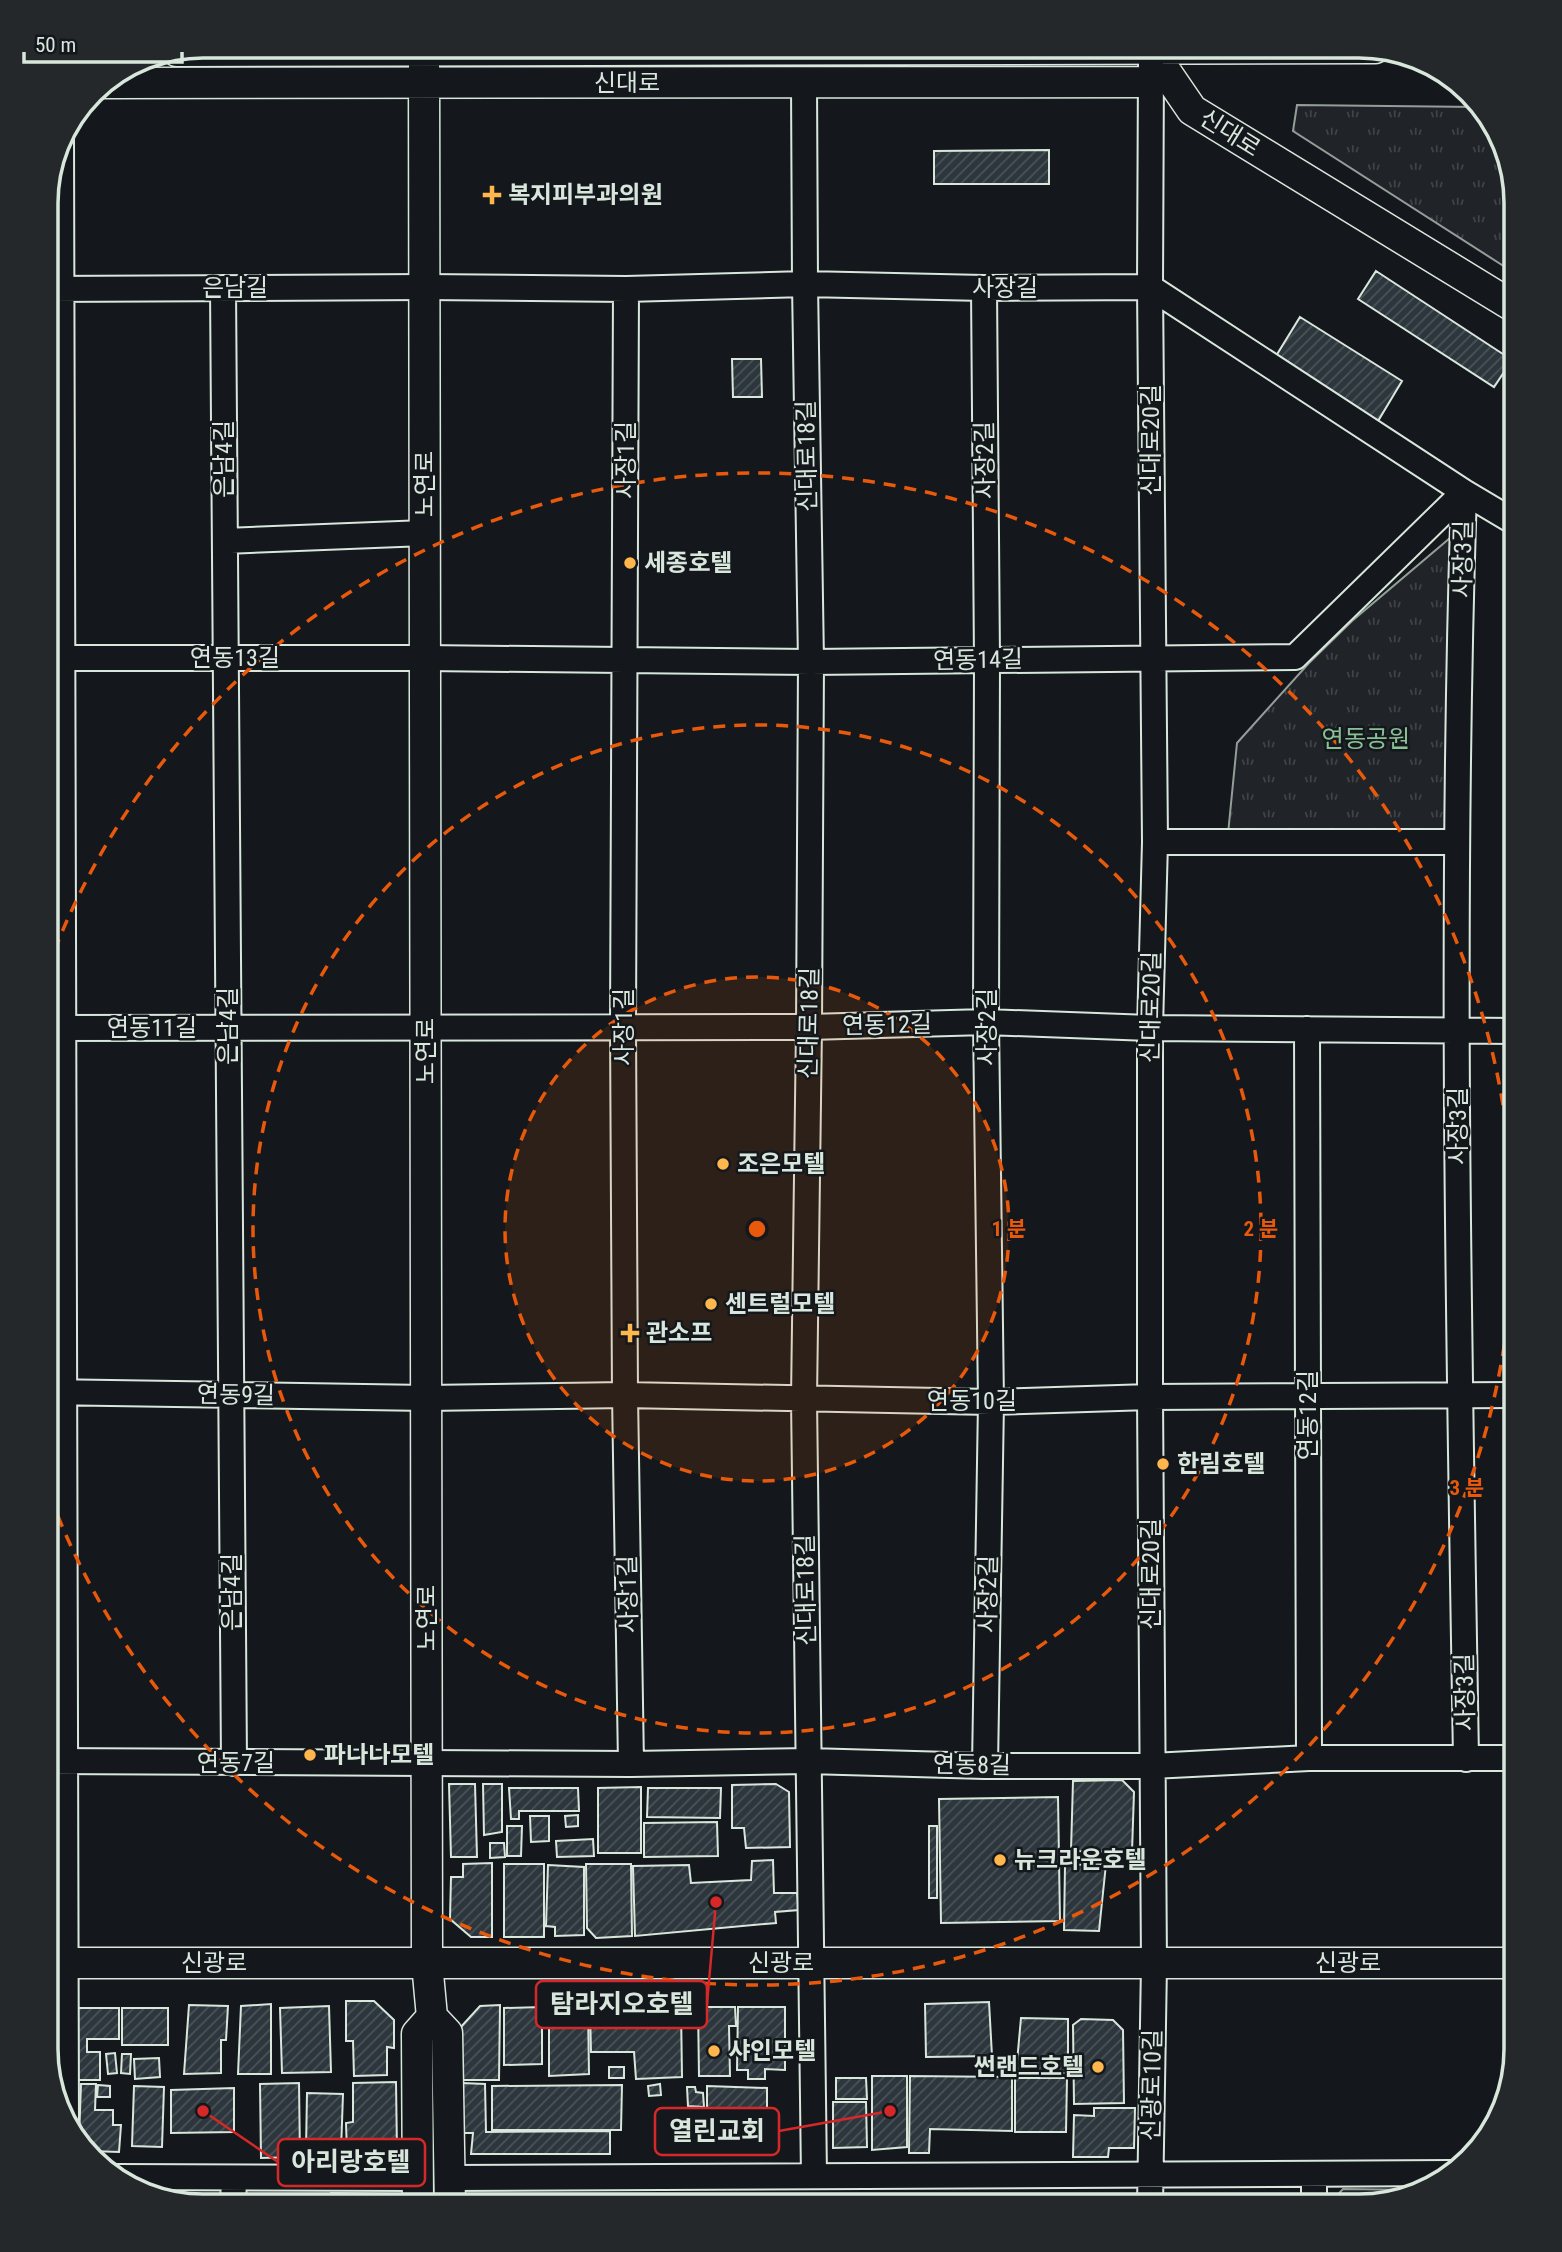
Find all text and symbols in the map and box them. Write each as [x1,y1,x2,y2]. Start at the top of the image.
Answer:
scale bar [24,21,182,65]
text: 50 m [35,33,76,57]
street label: 신대로 [594,69,660,97]
street label: 신대로 [1194,104,1266,162]
place label: 복지피부과의원 [508,181,663,209]
marker: 복지피부과의원 [482,185,502,205]
street label: 은남길 [202,274,268,302]
street label: 사장길 [972,274,1038,302]
street label: 신대로20길 [1137,384,1165,496]
street label: 신대로18길 [792,400,822,512]
street label: 은남4길 [210,420,238,498]
street label: 사장1길 [612,421,640,499]
street label: 사장2길 [970,421,1000,499]
street label: 노연로 [411,451,439,517]
street label: 사장3길 [1448,520,1478,598]
place label: 세종호텔 [644,549,732,577]
marker: 세종호텔 [622,555,638,571]
street label: 연동13길 [190,644,280,672]
street label: 연동14길 [933,645,1023,675]
park label: 연동공원 [1322,725,1410,753]
street label: 신대로20길 [1136,951,1166,1063]
street label: 신대로18길 [794,967,824,1079]
street label: 은남4길 [214,987,242,1065]
street label: 사장1길 [610,988,638,1066]
street label: 사장2길 [973,988,1001,1066]
street label: 연동12길 [842,1010,932,1040]
street label: 연동11길 [107,1014,197,1042]
street label: 노연로 [412,1018,440,1084]
street label: 사장3길 [1444,1087,1472,1165]
place label: 조은모텔 [737,1150,825,1178]
marker: 조은모텔 [715,1156,731,1172]
centre of rings [745,1217,769,1241]
text: 1 분 [992,1217,1026,1241]
text: 2 분 [1244,1217,1278,1241]
place label: 센트럴모텔 [725,1290,835,1318]
marker: 센트럴모텔 [703,1296,719,1312]
place label: 관소프 [646,1319,712,1347]
marker: 관소프 [620,1323,640,1343]
street label: 연동12길 [1294,1370,1322,1460]
street label: 연동9길 [197,1380,275,1410]
street label: 연동10길 [927,1387,1017,1415]
place label: 한림호텔 [1177,1450,1265,1478]
marker: 한림호텔 [1155,1456,1171,1472]
text: 3 분 [1450,1476,1484,1500]
street label: 신대로20길 [1137,1518,1165,1630]
street label: 신대로18길 [791,1534,821,1646]
street label: 은남4길 [218,1553,246,1631]
street label: 사장1길 [613,1555,643,1633]
street label: 사장2길 [973,1555,1003,1633]
street label: 노연로 [413,1585,441,1651]
street label: 사장3길 [1450,1653,1480,1731]
place label: 파나나모텔 [324,1741,434,1769]
marker: 파나나모텔 [302,1747,318,1763]
street label: 연동7길 [197,1749,275,1777]
street label: 연동8길 [933,1750,1011,1780]
place label: 뉴크라운호텔 [1014,1846,1146,1874]
marker: 뉴크라운호텔 [992,1852,1008,1868]
street label: 신광로 [181,1949,247,1977]
street label: 신광로 [748,1949,814,1977]
street label: 신광로 [1315,1949,1381,1977]
callout: 탐라지오호텔 [536,1981,707,2028]
text: 탐라지오호텔 [550,1989,694,2019]
street label: 신광로10길 [1137,2029,1167,2141]
place label: 샤인모텔 [728,2037,816,2065]
marker: 샤인모텔 [706,2043,722,2059]
place label: 썬랜드호텔 [974,2053,1084,2081]
marker: 썬랜드호텔 [1090,2059,1106,2075]
callout: 열린교회 [655,2108,779,2155]
text: 열린교회 [669,2116,765,2146]
callout: 아리랑호텔 [278,2139,425,2186]
text: 아리랑호텔 [291,2147,411,2177]

